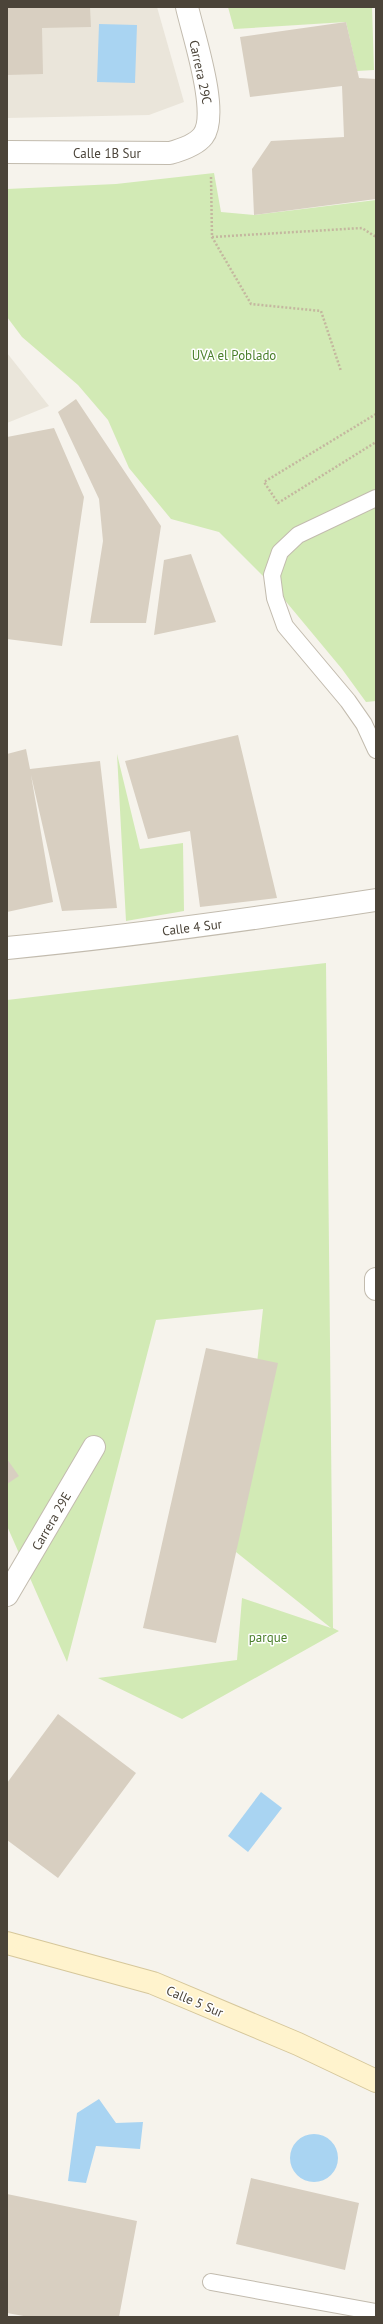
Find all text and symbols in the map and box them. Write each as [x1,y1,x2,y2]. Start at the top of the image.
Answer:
street label: Carrera 29C [185,39,216,106]
street label: Calle 1B Sur [73,145,141,162]
park label: UVA el Poblado [192,347,276,364]
street label: Calle 4 Sur [161,915,224,940]
street label: Carrera 29E [28,1489,75,1553]
park label: parque [249,1629,287,1646]
street label: Calle 5 Sur [164,1982,226,2021]

